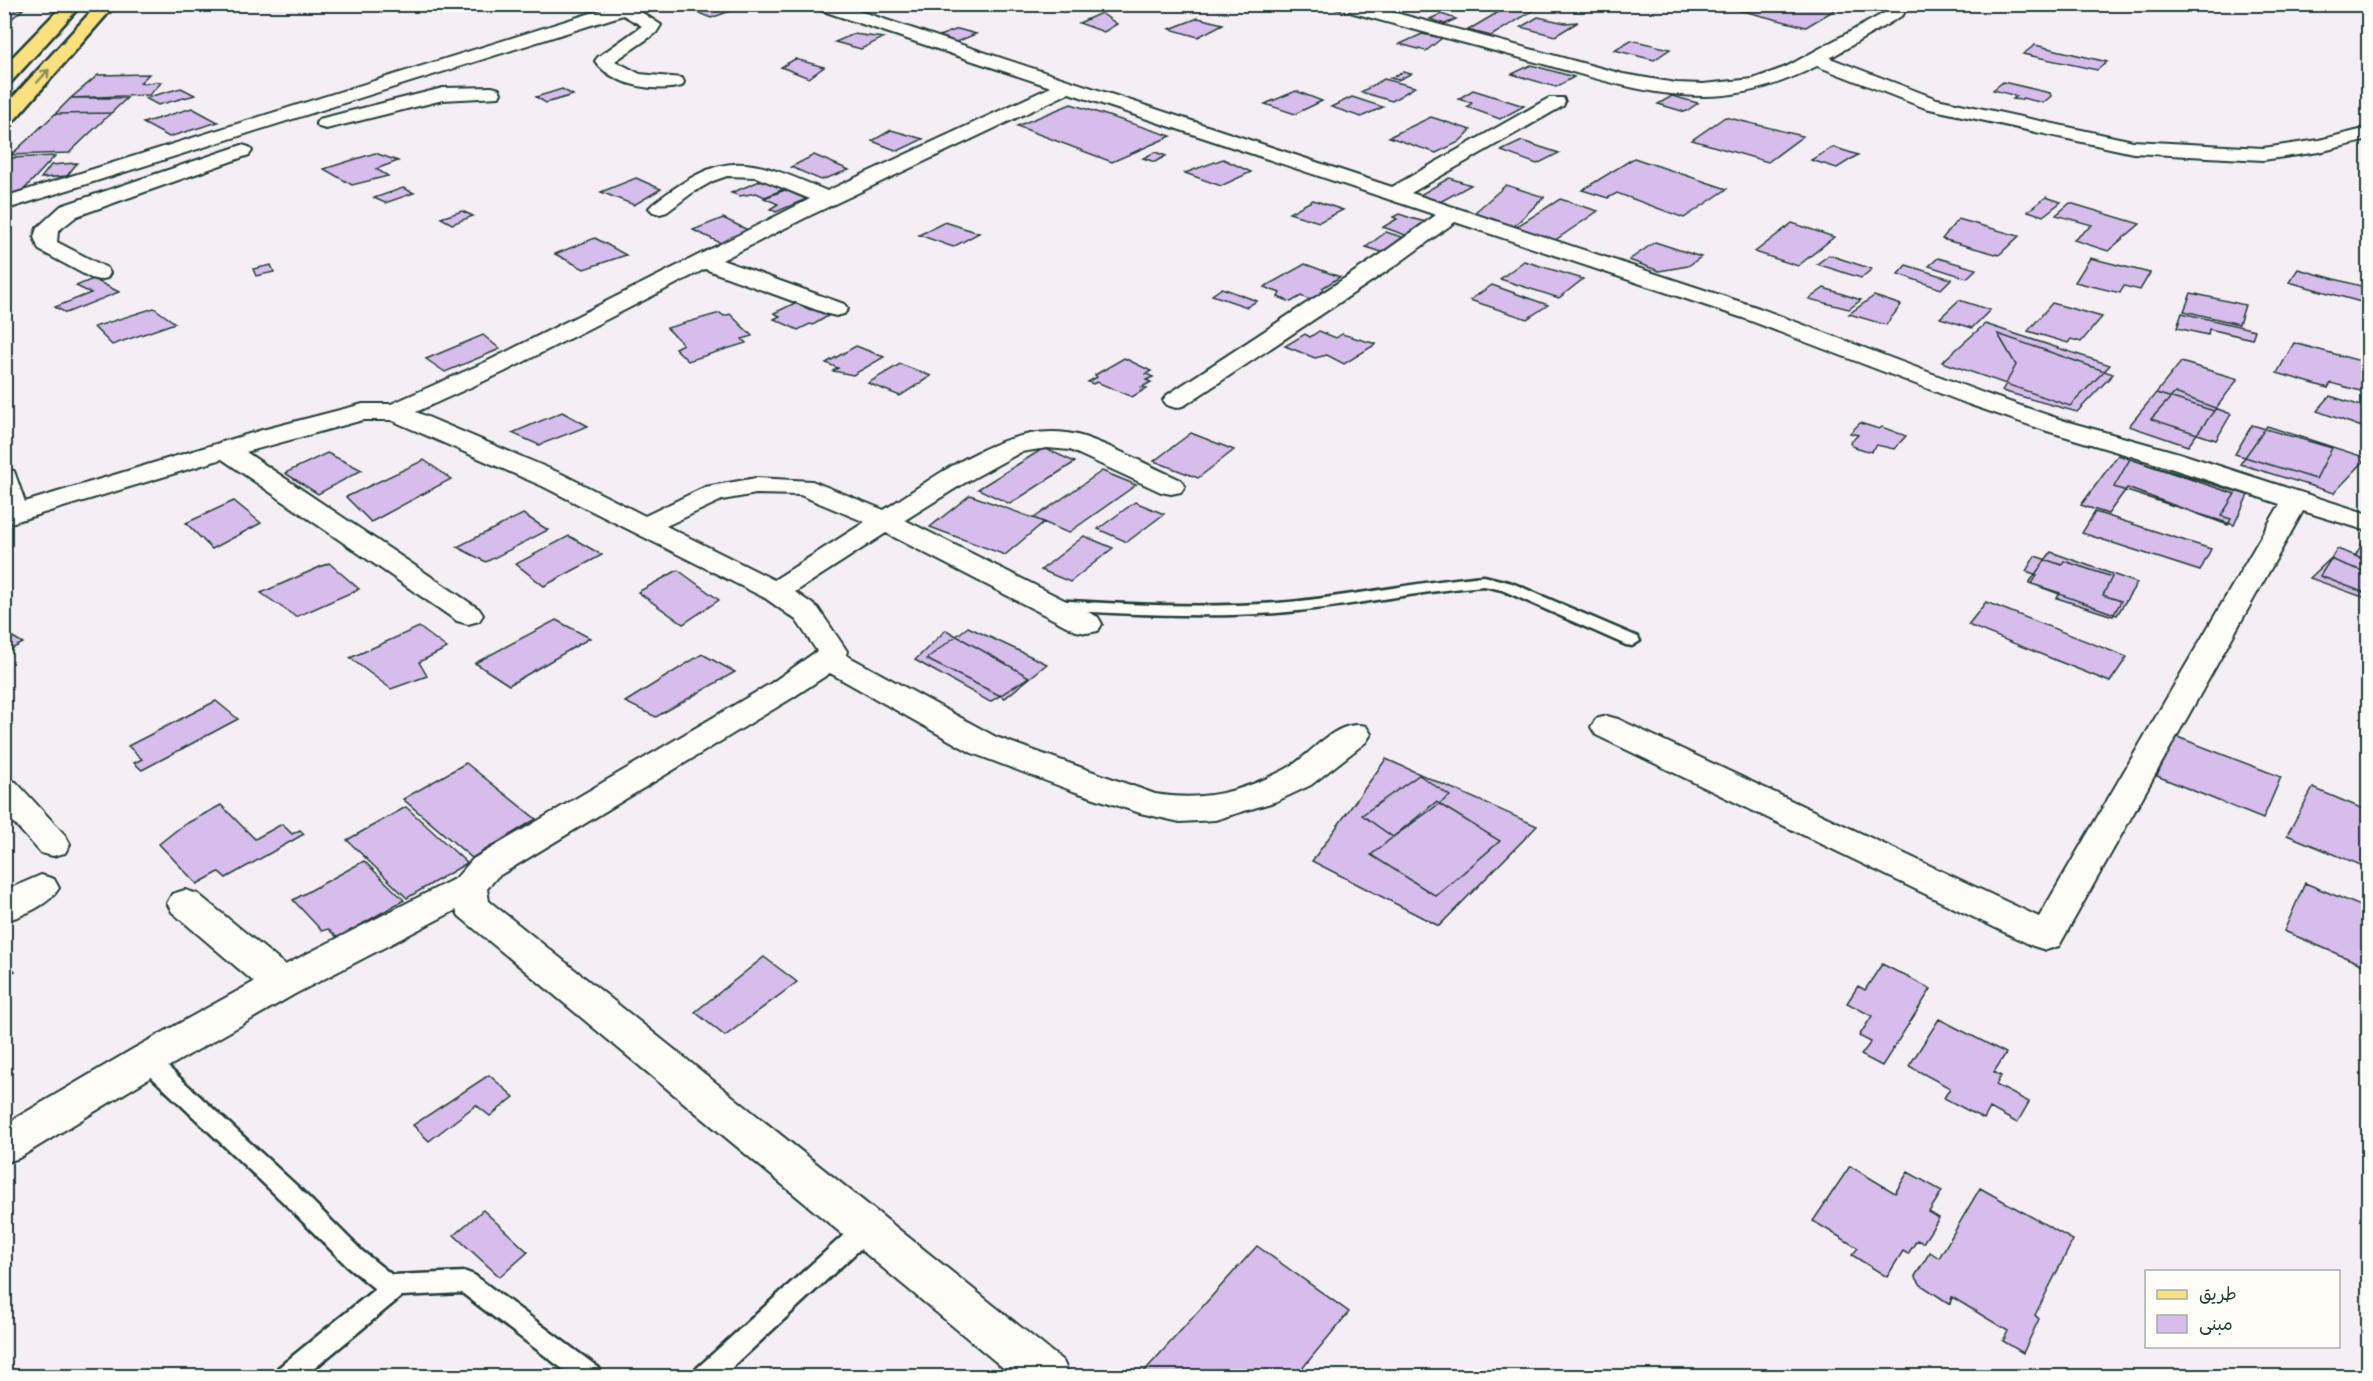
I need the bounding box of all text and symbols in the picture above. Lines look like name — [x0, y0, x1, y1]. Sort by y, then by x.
one-way arrow — [36, 69, 50, 84]
legend — [2145, 1270, 2340, 1348]
text: طريق — [2199, 1283, 2237, 1307]
text: مبنى — [2199, 1313, 2233, 1337]

